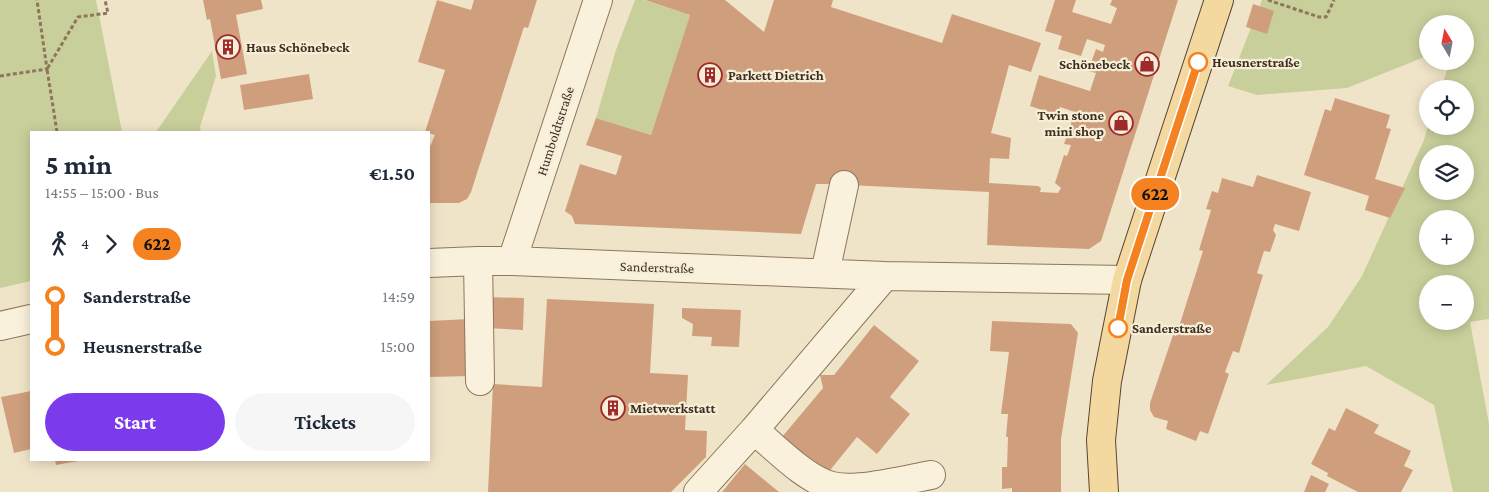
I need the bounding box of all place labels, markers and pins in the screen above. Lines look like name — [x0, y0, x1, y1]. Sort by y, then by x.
building icon: Haus Schönebeck — [215, 34, 241, 60]
place label: Haus Schönebeck — [246, 39, 350, 55]
shop icon: Schönebeck — [1134, 51, 1160, 77]
marker: Heusnerstraße — [1188, 52, 1208, 72]
place label: Heusnerstraße — [1212, 54, 1300, 70]
place label: Schönebeck — [1059, 56, 1130, 72]
building icon: Parkett Dietrich — [697, 62, 723, 88]
place label: Parkett Dietrich — [728, 67, 824, 83]
place label: Twin stone mini shop — [1037, 107, 1104, 139]
shop icon: Twin stone mini shop — [1108, 110, 1134, 136]
marker: Sanderstraße — [1108, 318, 1128, 338]
place label: Sanderstraße — [1132, 320, 1212, 336]
building icon: Mietwerkstatt — [600, 395, 626, 421]
place label: Mietwerkstatt — [630, 400, 717, 416]

